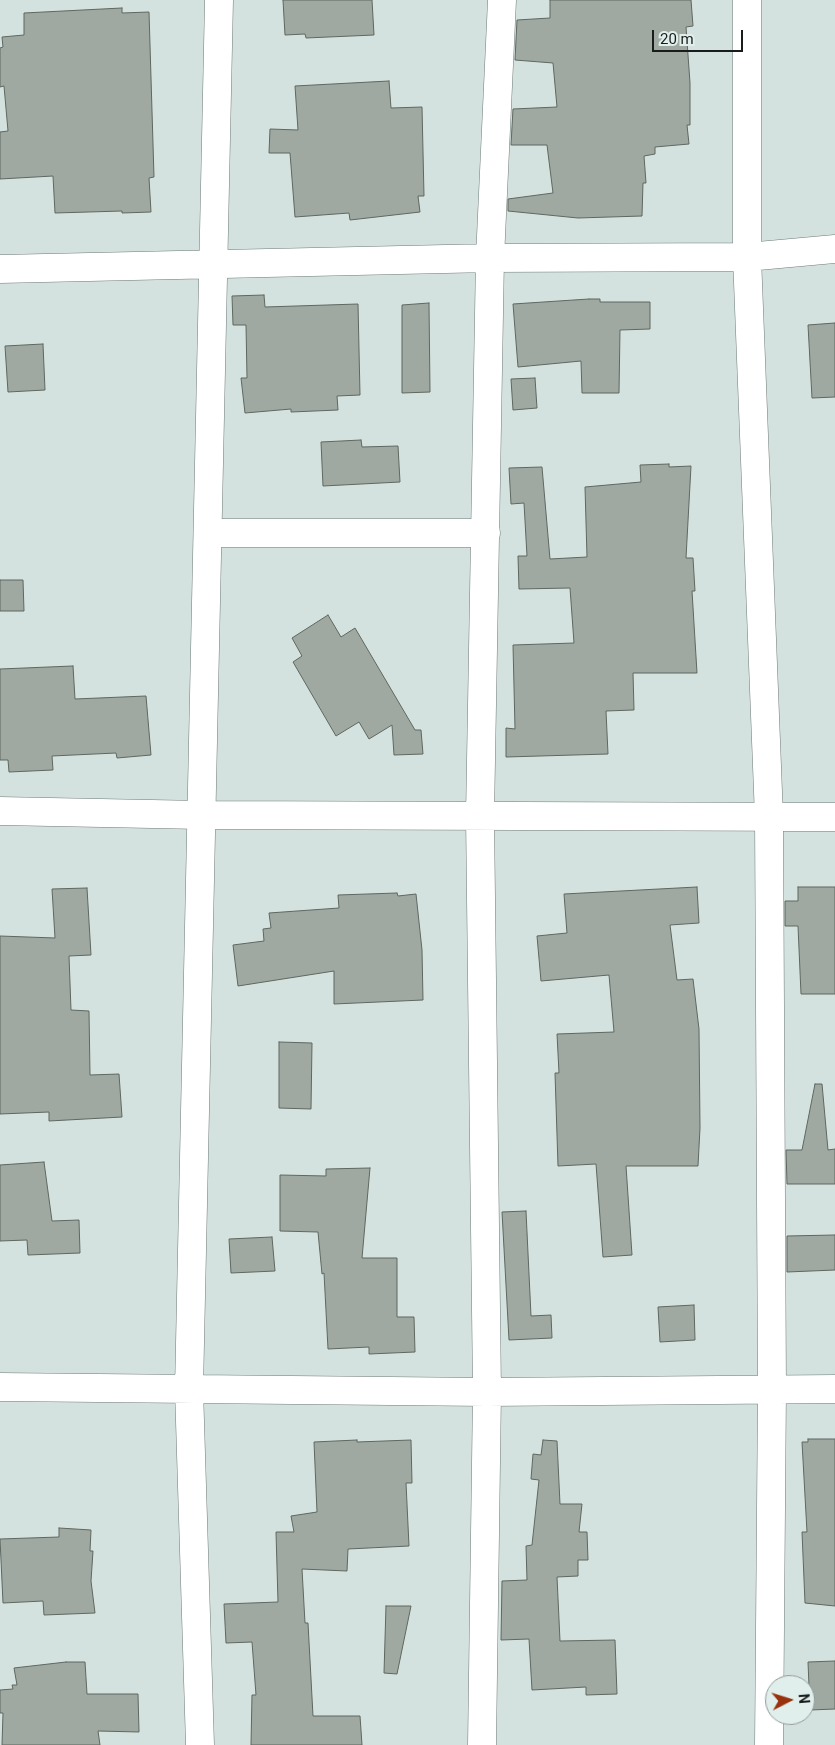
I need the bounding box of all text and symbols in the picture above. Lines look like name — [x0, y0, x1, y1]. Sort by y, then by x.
scale bar — [655, 20, 746, 52]
text: 20 m — [660, 30, 694, 48]
north arrow — [765, 1675, 815, 1725]
text: N — [796, 1693, 812, 1704]

